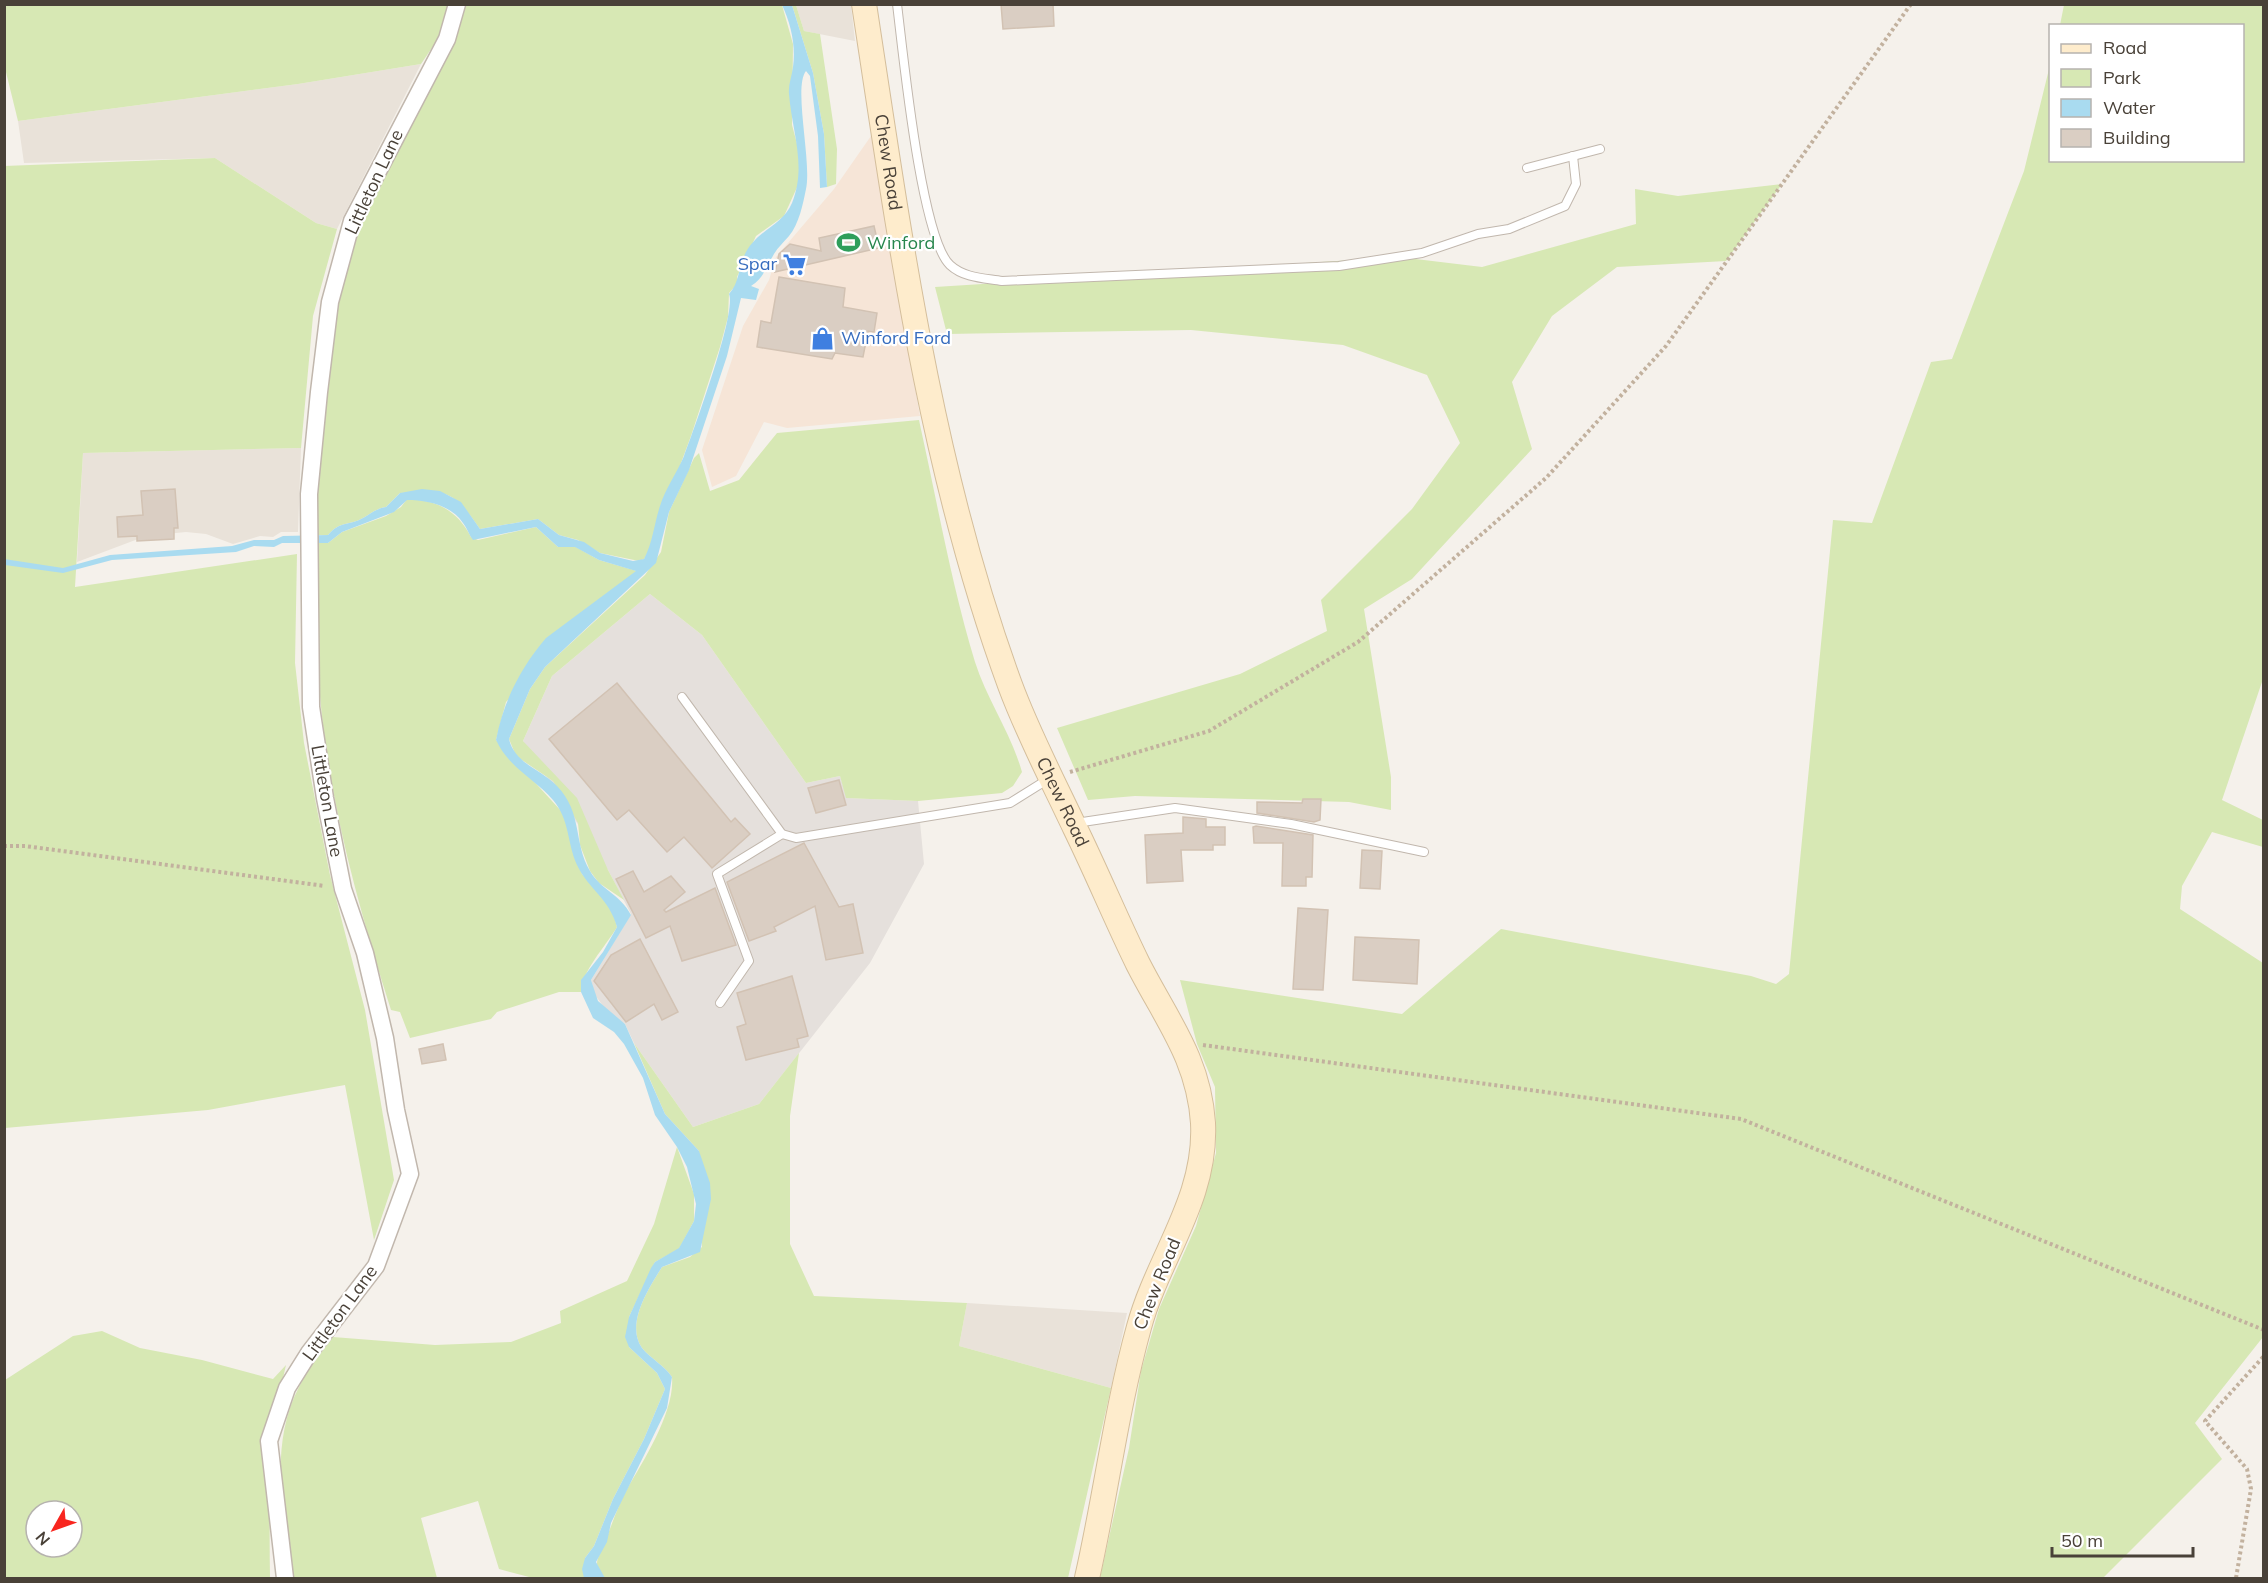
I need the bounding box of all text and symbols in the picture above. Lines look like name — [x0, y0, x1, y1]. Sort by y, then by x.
legend — [2049, 24, 2244, 162]
text: Road — [2103, 36, 2147, 59]
text: Park — [2103, 66, 2142, 89]
text: Water — [2103, 96, 2156, 119]
street label: Chew Road — [870, 112, 908, 212]
street label: Littleton Lane — [339, 126, 408, 238]
text: Building — [2103, 126, 2171, 149]
sports icon: Winford — [836, 230, 862, 256]
place label: Winford — [867, 231, 935, 254]
supermarket icon: Spar — [782, 251, 808, 277]
place label: Spar — [738, 252, 777, 275]
shop icon: Winford Ford — [810, 325, 836, 351]
place label: Winford Ford — [841, 326, 951, 349]
street label: Littleton Lane — [306, 743, 349, 859]
street label: Chew Road — [1032, 753, 1094, 850]
street label: Chew Road — [1128, 1235, 1185, 1333]
street label: Littleton Lane — [297, 1260, 382, 1365]
north arrow — [24, 1499, 84, 1559]
scale bar — [2052, 1520, 2193, 1558]
text: N — [31, 1528, 54, 1550]
text: 50 m — [2061, 1529, 2103, 1552]

